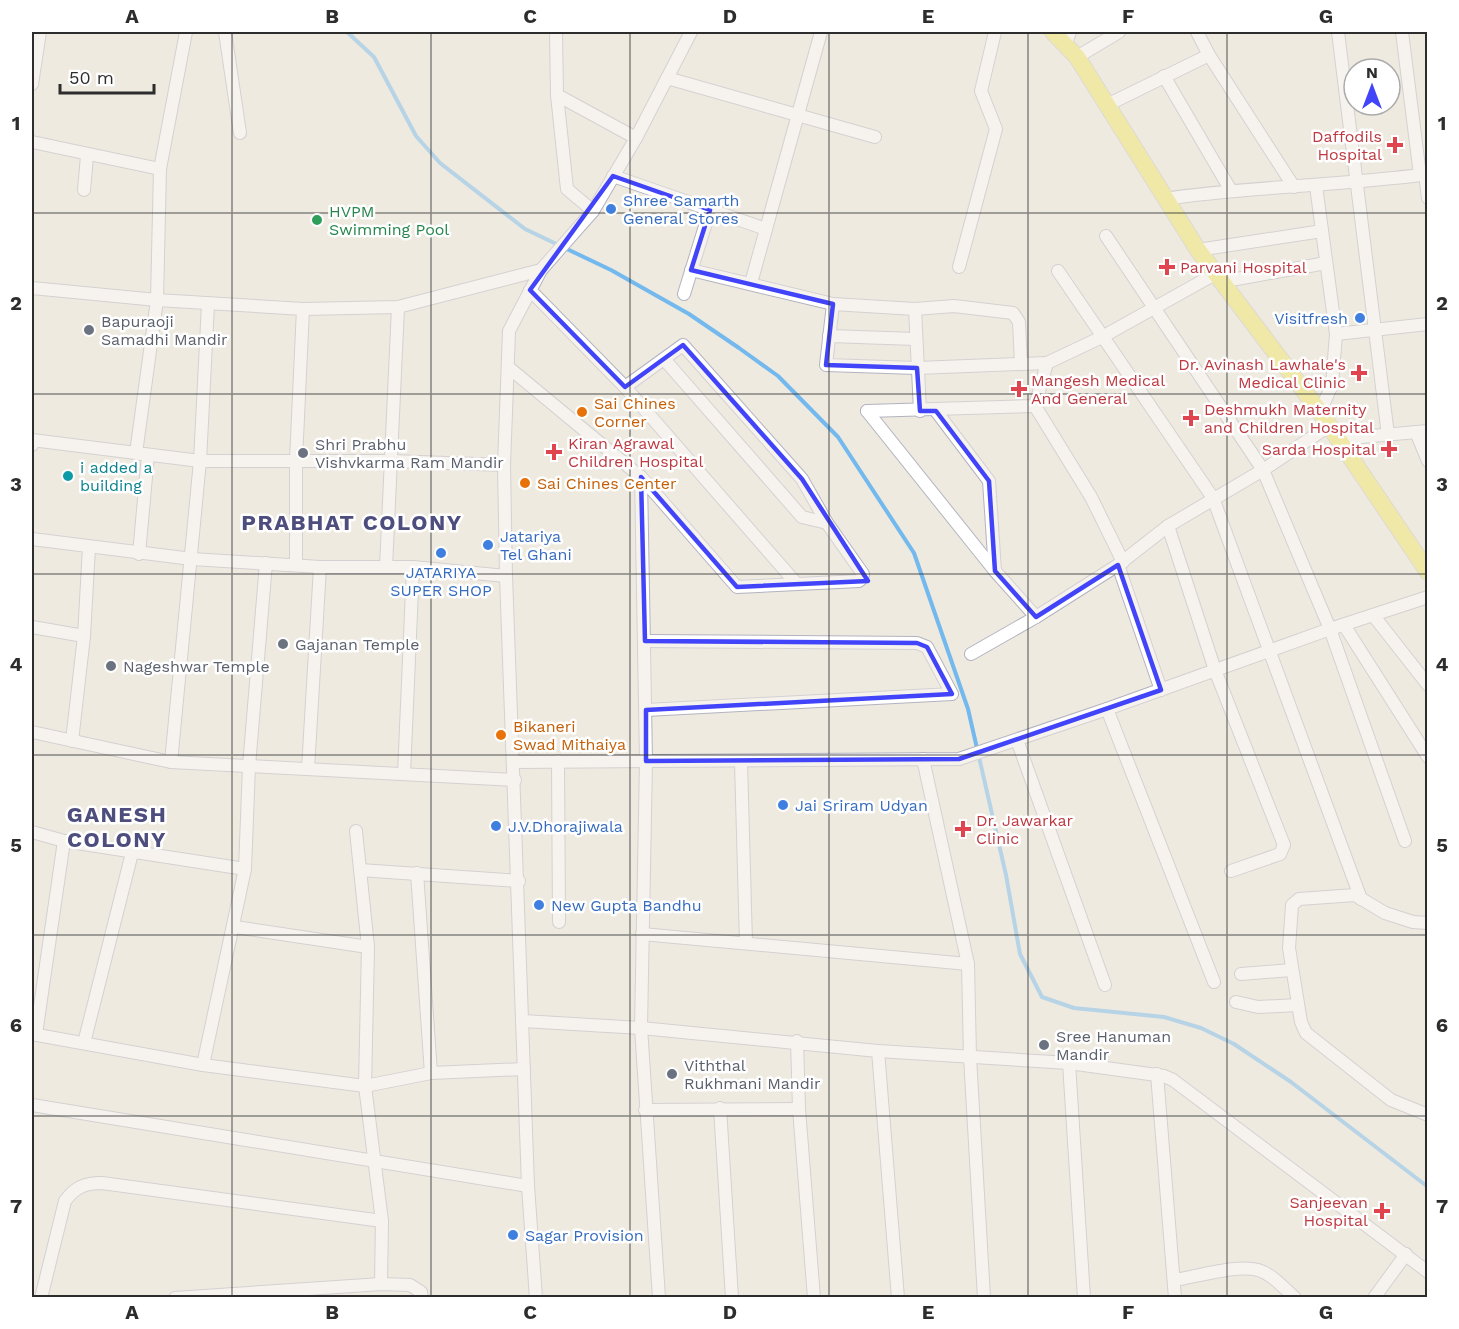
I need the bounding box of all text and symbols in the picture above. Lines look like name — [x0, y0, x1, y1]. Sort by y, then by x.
text: A — [125, 4, 139, 28]
text: B — [325, 4, 339, 28]
text: C — [523, 4, 537, 28]
text: D — [723, 4, 737, 28]
text: E — [922, 4, 934, 28]
text: F — [1122, 4, 1134, 28]
text: G — [1319, 4, 1333, 28]
scale bar — [60, 57, 154, 95]
north arrow — [1342, 57, 1402, 117]
text: N — [1366, 63, 1378, 82]
text: 50 m — [69, 67, 114, 88]
text: 1 — [12, 111, 20, 135]
text: 1 — [1438, 111, 1446, 135]
place label: Daffodils Hospital — [1312, 127, 1382, 164]
marker: Daffodils Hospital — [1386, 136, 1404, 154]
place label: Shree Samarth General Stores — [623, 191, 739, 228]
place label: HVPM Swimming Pool — [329, 202, 449, 239]
marker: Shree Samarth General Stores — [604, 202, 618, 216]
marker: HVPM Swimming Pool — [310, 213, 324, 227]
marker: Parvani Hospital — [1158, 258, 1176, 276]
place label: Parvani Hospital — [1180, 258, 1307, 277]
text: 2 — [10, 291, 22, 315]
text: 2 — [1436, 291, 1448, 315]
place label: Visitfresh — [1274, 309, 1348, 328]
marker: Visitfresh — [1353, 311, 1367, 325]
place label: Bapuraoji Samadhi Mandir — [101, 312, 228, 349]
marker: Bapuraoji Samadhi Mandir — [82, 323, 96, 337]
place label: Dr. Avinash Lawhale's Medical Clinic — [1178, 355, 1346, 392]
marker: Dr. Avinash Lawhale's Medical Clinic — [1350, 364, 1368, 382]
place label: Mangesh Medical And General — [1031, 371, 1165, 408]
marker: Mangesh Medical And General — [1012, 382, 1026, 396]
place label: Sai Chines Corner — [594, 394, 676, 431]
place label: Deshmukh Maternity and Children Hospital — [1204, 400, 1374, 437]
marker: Sai Chines Corner — [575, 405, 589, 419]
marker: Deshmukh Maternity and Children Hospital — [1182, 409, 1200, 427]
place label: Kiran Agrawal Children Hospital — [568, 434, 704, 471]
place label: Shri Prabhu Vishvkarma Ram Mandir — [315, 435, 504, 472]
place label: Sarda Hospital — [1262, 440, 1376, 459]
marker: Sarda Hospital — [1380, 440, 1398, 458]
marker: Kiran Agrawal Children Hospital — [545, 443, 563, 461]
marker: Shri Prabhu Vishvkarma Ram Mandir — [296, 446, 310, 460]
place label: i added a building — [80, 458, 153, 495]
marker: i added a building — [61, 469, 75, 483]
text: 3 — [10, 472, 22, 496]
text: 3 — [1436, 472, 1448, 496]
place label: Sai Chines Center — [537, 474, 677, 493]
marker: Sai Chines Center — [518, 476, 532, 490]
district label: PRABHAT COLONY — [241, 510, 463, 535]
place label: Jatariya Tel Ghani — [500, 527, 572, 564]
marker: Jatariya Tel Ghani — [481, 538, 495, 552]
marker: JATARIYA SUPER SHOP — [434, 546, 448, 560]
place label: JATARIYA SUPER SHOP — [390, 563, 492, 600]
place label: Gajanan Temple — [295, 635, 419, 654]
marker: Gajanan Temple — [276, 637, 290, 651]
text: 4 — [10, 652, 23, 676]
text: 4 — [1436, 652, 1449, 676]
place label: Nageshwar Temple — [123, 657, 270, 676]
marker: Nageshwar Temple — [104, 659, 118, 673]
place label: Bikaneri Swad Mithaiya — [513, 717, 626, 754]
marker: Bikaneri Swad Mithaiya — [494, 728, 508, 742]
place label: Jai Sriram Udyan — [795, 796, 928, 815]
marker: Jai Sriram Udyan — [776, 798, 790, 812]
district label: GANESH COLONY — [67, 802, 167, 852]
place label: Dr. Jawarkar Clinic — [976, 811, 1073, 848]
place label: J.V.Dhorajiwala — [508, 817, 623, 836]
marker: J.V.Dhorajiwala — [489, 819, 503, 833]
marker: Dr. Jawarkar Clinic — [954, 820, 972, 838]
text: 5 — [10, 833, 22, 857]
text: 5 — [1436, 833, 1448, 857]
place label: New Gupta Bandhu — [551, 896, 702, 915]
marker: New Gupta Bandhu — [532, 898, 546, 912]
text: 6 — [10, 1013, 22, 1037]
text: 6 — [1436, 1013, 1448, 1037]
place label: Sree Hanuman Mandir — [1056, 1027, 1171, 1064]
marker: Sree Hanuman Mandir — [1037, 1038, 1051, 1052]
place label: Viththal Rukhmani Mandir — [684, 1056, 821, 1093]
marker: Viththal Rukhmani Mandir — [665, 1067, 679, 1081]
place label: Sanjeevan Hospital — [1289, 1193, 1368, 1230]
text: 7 — [10, 1194, 22, 1218]
text: 7 — [1436, 1194, 1448, 1218]
marker: Sanjeevan Hospital — [1373, 1202, 1391, 1220]
place label: Sagar Provision — [525, 1226, 644, 1245]
marker: Sagar Provision — [506, 1228, 520, 1242]
text: A — [125, 1300, 139, 1324]
text: B — [325, 1300, 339, 1324]
text: C — [523, 1300, 537, 1324]
text: D — [723, 1300, 737, 1324]
text: E — [922, 1300, 934, 1324]
text: F — [1122, 1300, 1134, 1324]
text: G — [1319, 1300, 1333, 1324]

